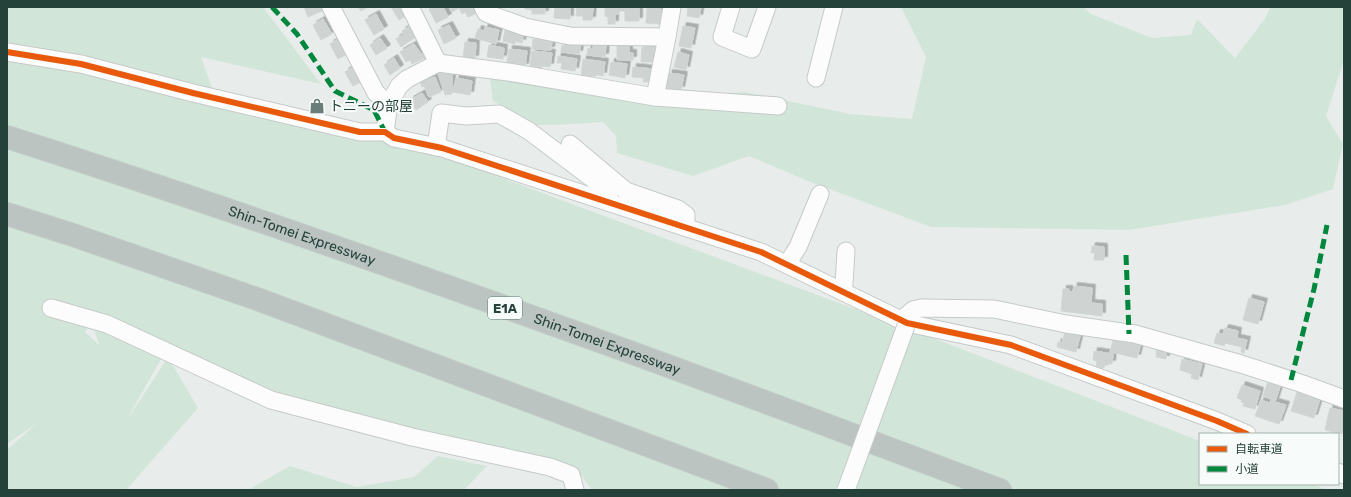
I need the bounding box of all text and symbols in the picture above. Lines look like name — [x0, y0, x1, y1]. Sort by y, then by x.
shop icon: トニーの部屋 — [308, 97, 326, 115]
place label: トニーの部屋 — [329, 98, 413, 115]
street label: Shin-Tomei Expressway — [226, 203, 378, 269]
road number: E1A — [488, 297, 522, 319]
street label: Shin-Tomei Expressway — [531, 310, 683, 379]
legend — [1199, 433, 1339, 485]
text: 自転車道 — [1235, 442, 1283, 456]
text: 小道 — [1235, 462, 1259, 476]

